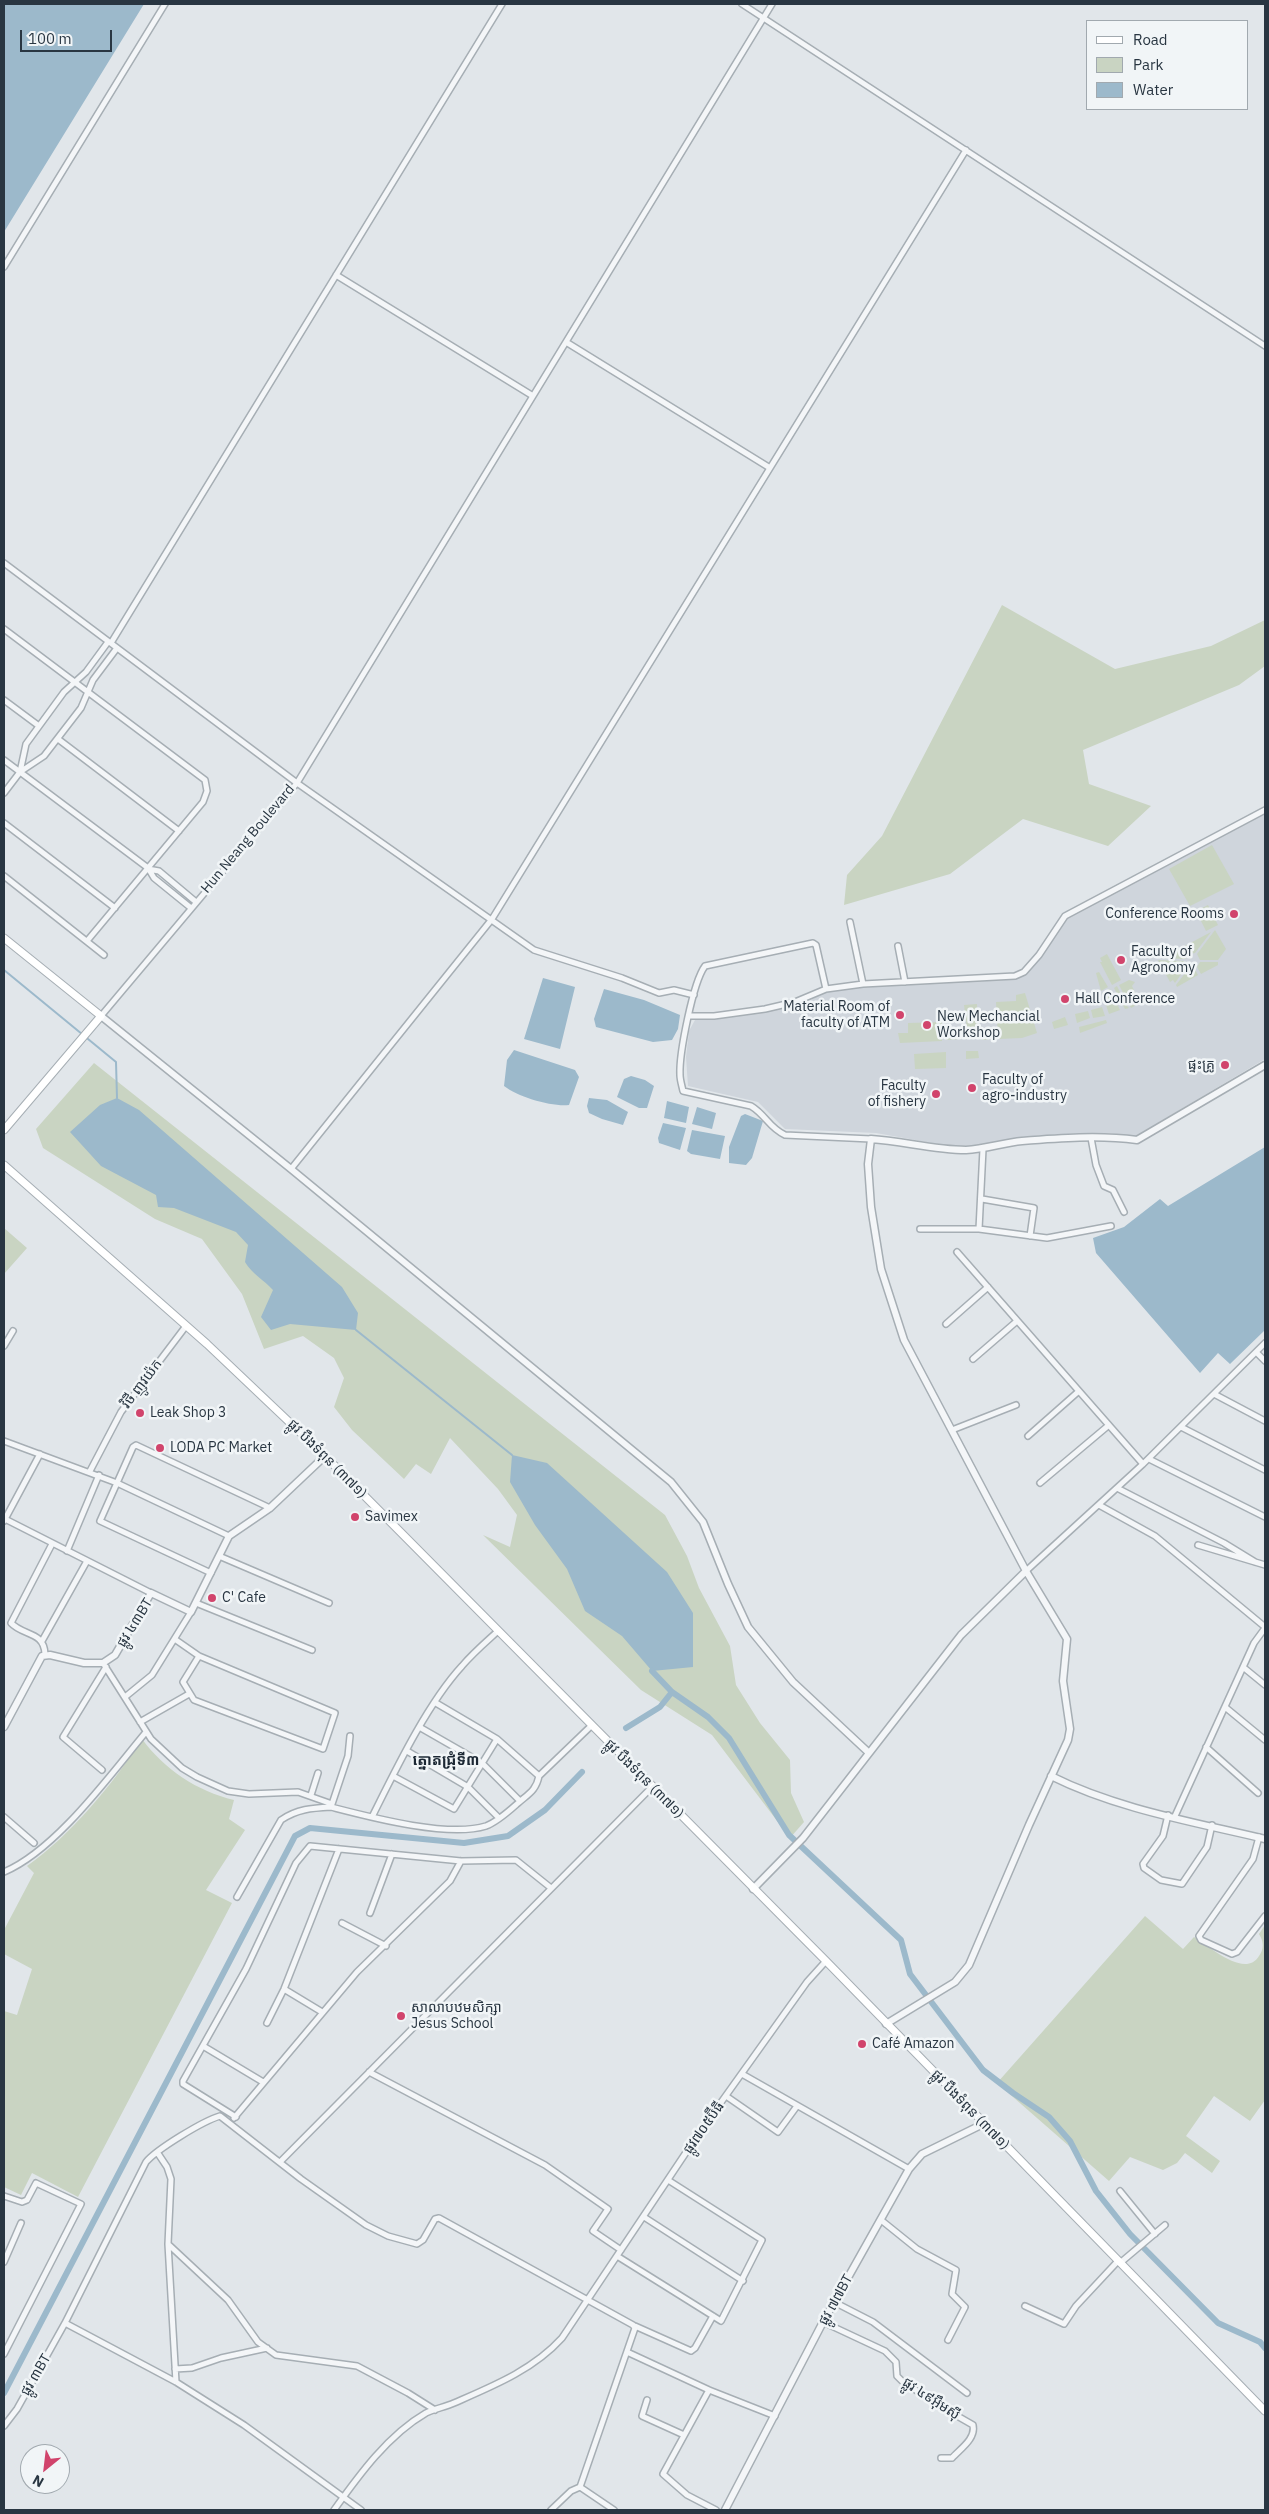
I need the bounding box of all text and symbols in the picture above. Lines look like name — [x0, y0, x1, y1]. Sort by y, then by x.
scale bar — [22, 20, 115, 52]
legend — [1086, 20, 1249, 110]
text: 100 m — [28, 29, 72, 48]
text: Road — [1133, 30, 1168, 49]
text: Park — [1133, 55, 1163, 74]
text: Water — [1133, 80, 1173, 99]
street label: Hun Neang Boulevard — [198, 781, 298, 897]
place label: Conference Rooms — [1105, 906, 1224, 922]
marker: Conference Rooms — [1228, 908, 1240, 920]
place label: Faculty of Agronomy — [1131, 944, 1195, 976]
marker: Faculty of Agronomy — [1115, 954, 1127, 966]
place label: Hall Conference — [1075, 991, 1175, 1007]
marker: Hall Conference — [1059, 993, 1071, 1005]
place label: Material Room of faculty of ATM — [783, 999, 890, 1032]
marker: Material Room of faculty of ATM — [894, 1009, 906, 1021]
place label: New Mechancial Workshop — [937, 1009, 1040, 1042]
marker: New Mechancial Workshop — [921, 1019, 933, 1031]
place label: ផ្ទះគ្រូ — [1188, 1057, 1215, 1073]
marker: ផ្ទះគ្រូ — [1219, 1059, 1231, 1071]
place label: Faculty of agro-industry — [982, 1072, 1067, 1104]
place label: Faculty of fishery — [868, 1078, 926, 1110]
marker: Faculty of agro-industry — [966, 1082, 978, 1094]
marker: Faculty of fishery — [930, 1088, 942, 1100]
street label: វិថី ញូវយ៉ក — [118, 1356, 166, 1412]
place label: Leak Shop 3 — [150, 1405, 226, 1421]
marker: Leak Shop 3 — [134, 1407, 146, 1419]
street label: ផ្លូវ បឹងទំពុន (៣៧១) — [284, 1416, 370, 1502]
place label: LODA PC Market — [170, 1440, 272, 1456]
marker: LODA PC Market — [154, 1442, 166, 1454]
place label: Savimex — [365, 1509, 418, 1525]
marker: Savimex — [349, 1511, 361, 1523]
place label: C' Cafe — [222, 1590, 266, 1606]
marker: C' Cafe — [206, 1592, 218, 1604]
street label: ផ្លូវ ៤៣BT — [113, 1595, 157, 1651]
street label: ផ្លូវ បឹងទំពុន (៣៧១) — [601, 1736, 687, 1822]
district label: ត្នោតជ្រុំទី៣ — [413, 1752, 479, 1770]
place label: សាលាបឋមសិក្សា Jesus School — [411, 2000, 502, 2032]
marker: សាលាបឋមសិក្សា Jesus School — [395, 2010, 407, 2022]
place label: Café Amazon — [872, 2036, 954, 2052]
marker: Café Amazon — [856, 2038, 868, 2050]
street label: ផ្លូវ បឹងទំពុន (៣៧១) — [927, 2066, 1013, 2154]
street label: ផ្លូវ៧០៥ប៊ីធី — [680, 2099, 728, 2157]
street label: ផ្លូវ ៧៧BT — [815, 2272, 857, 2328]
street label: ផ្លូវ ៣BT — [17, 2351, 55, 2399]
street label: ផ្លូវ ៤៩អ៊ឹមស៊ី — [899, 2374, 963, 2424]
north arrow — [20, 2444, 70, 2494]
text: N — [29, 2471, 47, 2492]

